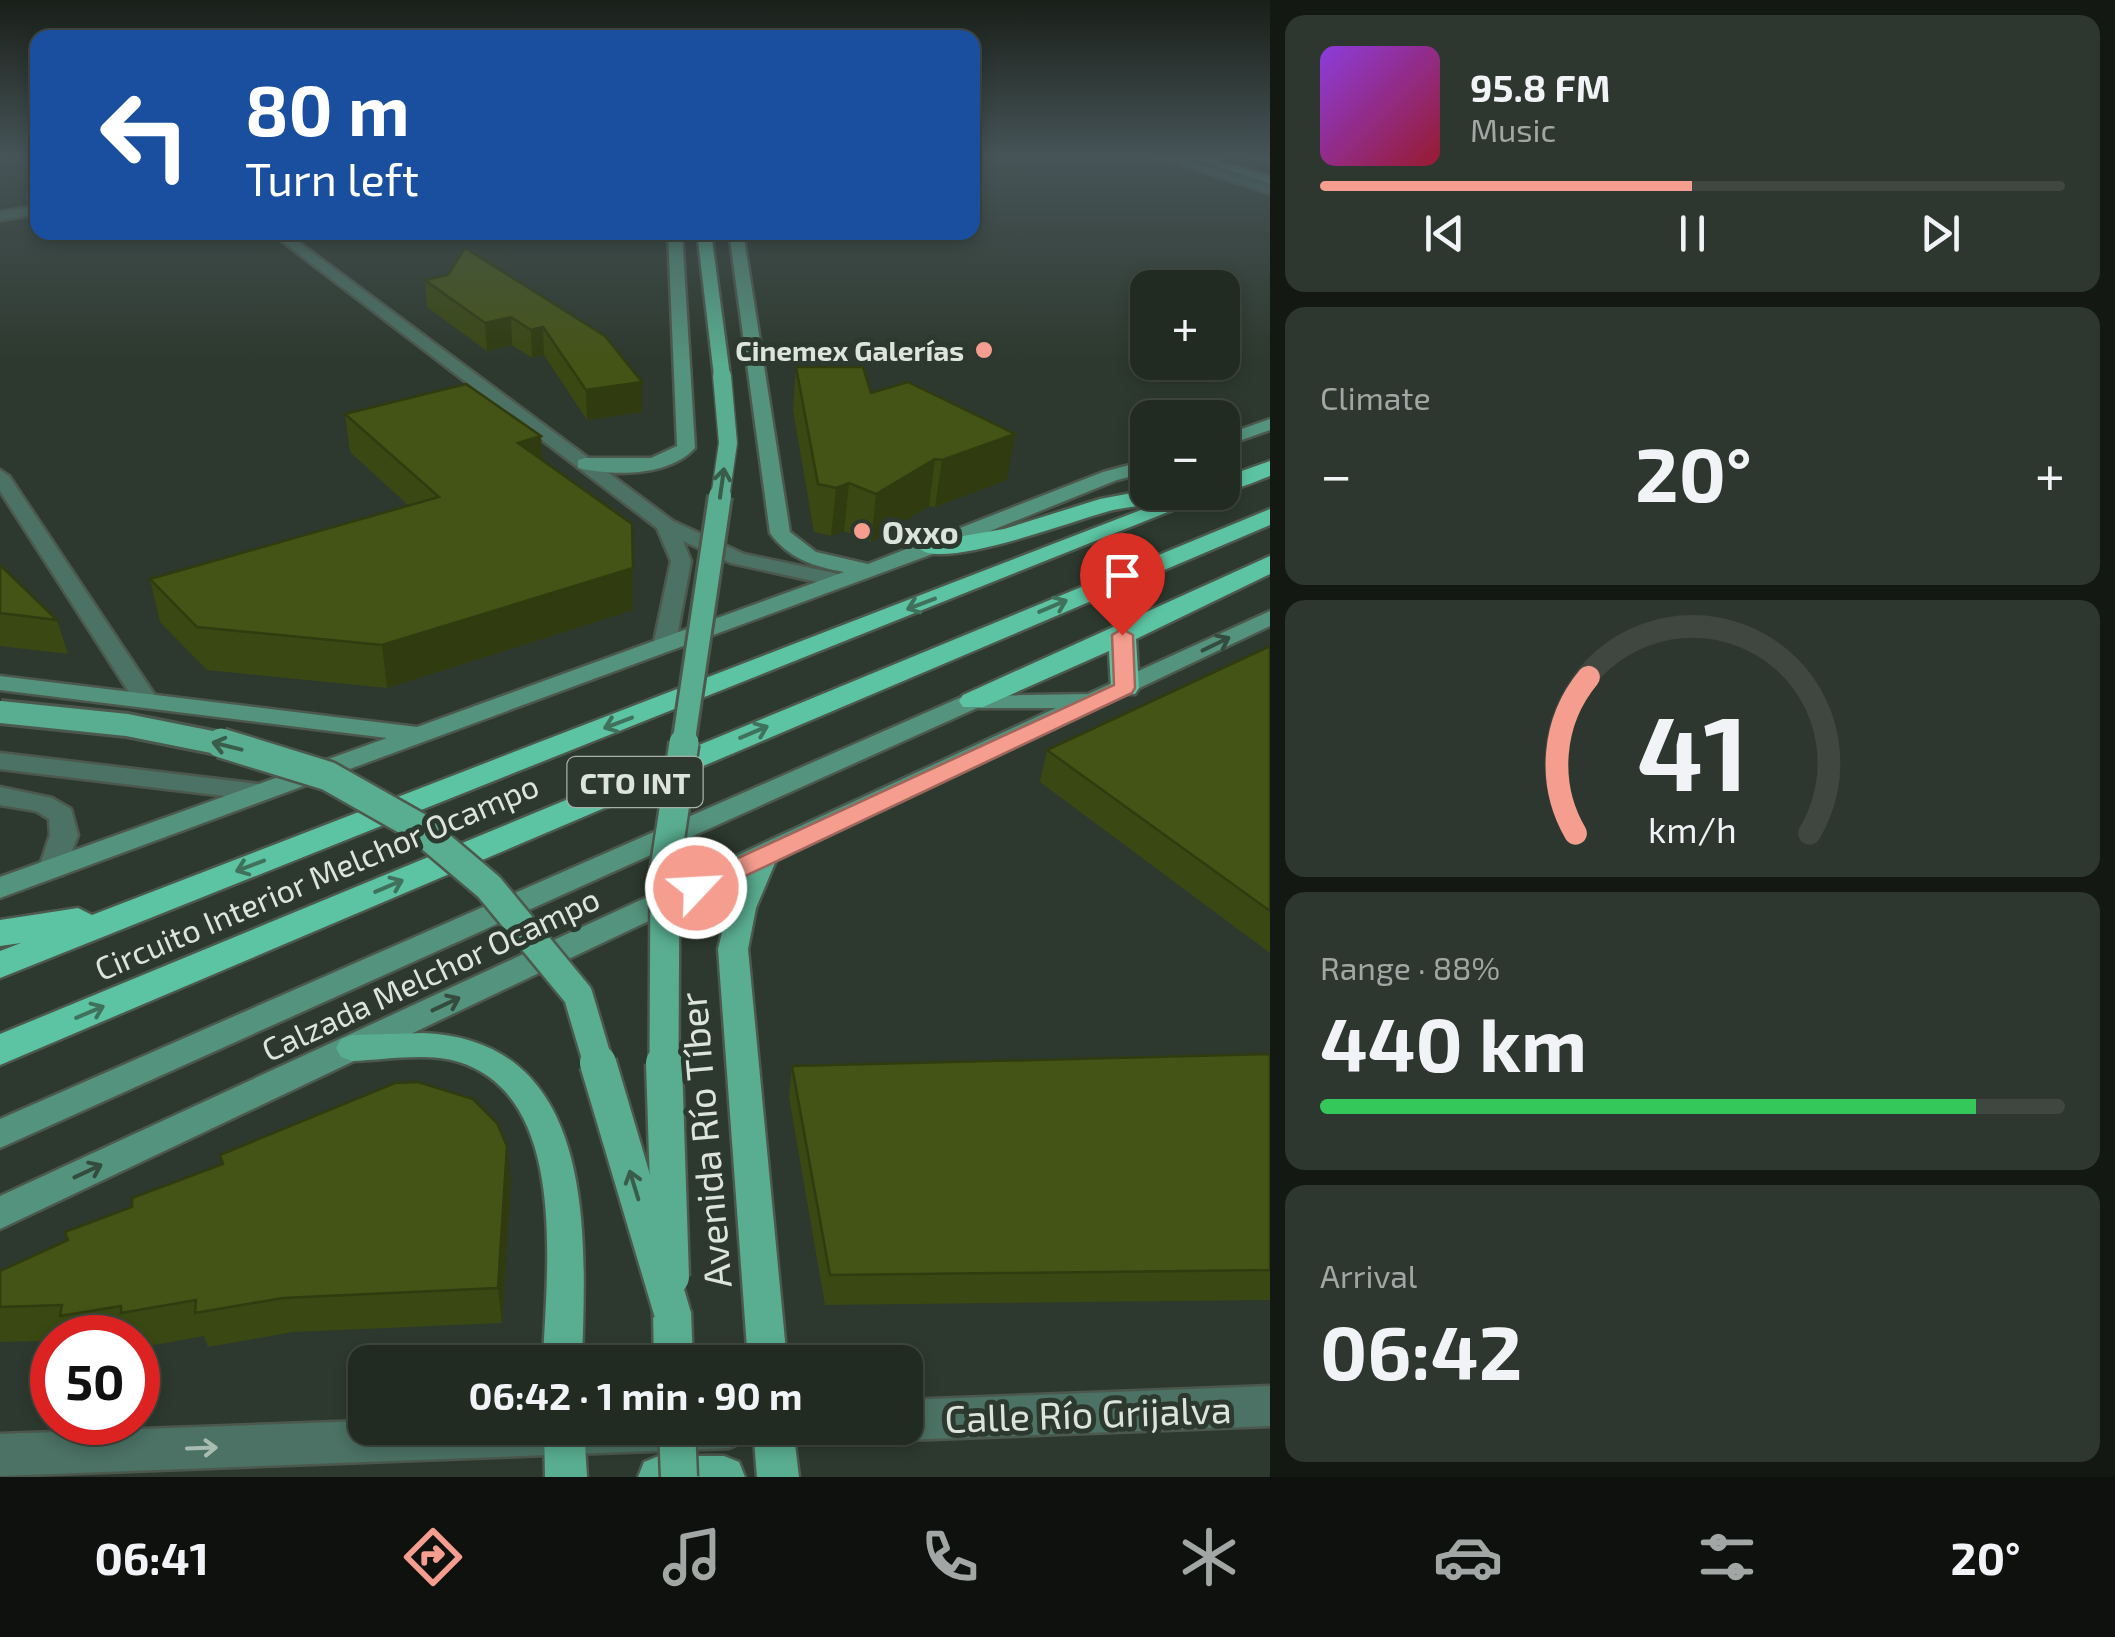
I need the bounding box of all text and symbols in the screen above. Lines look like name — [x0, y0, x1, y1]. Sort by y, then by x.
text: 95.8 FM — [1470, 64, 1611, 110]
text: 80 m — [245, 66, 410, 150]
icon: left — [80, 70, 210, 200]
text: Music — [1470, 110, 1556, 148]
text: Turn left — [245, 151, 419, 205]
icon: previous — [1417, 206, 1472, 261]
icon: pause — [1665, 206, 1720, 261]
icon: next — [1913, 206, 1968, 261]
map controls — [1130, 270, 1240, 510]
button: + — [1130, 270, 1240, 380]
place label: Cinemex Galerías — [735, 333, 964, 367]
marker: Cinemex Galerías — [973, 339, 995, 361]
text: Climate — [1320, 378, 1431, 416]
button: − — [1130, 400, 1240, 510]
text: 20° — [1635, 427, 1752, 517]
text: − — [1320, 440, 1352, 506]
text: + — [2035, 440, 2065, 506]
one-way arrow — [713, 468, 731, 500]
place label: Oxxo — [882, 512, 959, 550]
marker: Oxxo — [851, 520, 873, 542]
pin — [1080, 533, 1165, 636]
icon: arrive — [1095, 548, 1150, 603]
one-way arrow — [1037, 596, 1068, 614]
one-way arrow — [906, 597, 936, 615]
one-way arrow — [1201, 634, 1230, 653]
text: 41 — [1637, 687, 1748, 812]
one-way arrow — [603, 715, 633, 733]
one-way arrow — [738, 722, 768, 740]
one-way arrow — [212, 736, 244, 754]
road number: CTO INT — [568, 757, 702, 807]
street label: Circuito Interior Melchor Ocampo — [88, 765, 544, 987]
text: km/h — [1648, 807, 1737, 850]
position arrow — [644, 836, 748, 940]
one-way arrow — [235, 859, 266, 877]
one-way arrow — [374, 875, 404, 893]
street label: Calzada Melchor Ocampo — [255, 878, 605, 1068]
text: Range · 88% — [1320, 948, 1500, 986]
street label: Avenida Río Tíber — [668, 990, 740, 1290]
one-way arrow — [430, 994, 460, 1013]
text: 440 km — [1320, 997, 1587, 1087]
one-way arrow — [74, 1001, 105, 1019]
one-way arrow — [72, 1161, 102, 1180]
one-way arrow — [624, 1169, 642, 1201]
text: Arrival — [1320, 1256, 1417, 1294]
text: 06:42 — [1320, 1305, 1522, 1395]
speed limit sign: 50 — [30, 1315, 160, 1445]
text: 06:42 · 1 min · 90 m — [469, 1372, 802, 1418]
street label: Calle Río Grijalva — [944, 1385, 1232, 1441]
one-way arrow — [186, 1438, 218, 1457]
icon: directions — [398, 1522, 468, 1592]
icon: music — [657, 1522, 727, 1592]
icon: phone — [915, 1522, 985, 1592]
icon: climate — [1174, 1522, 1244, 1592]
icon: car — [1433, 1522, 1503, 1592]
icon: filters — [1692, 1522, 1762, 1592]
text: 06:41 — [94, 1530, 209, 1584]
text: 20° — [1950, 1530, 2021, 1584]

